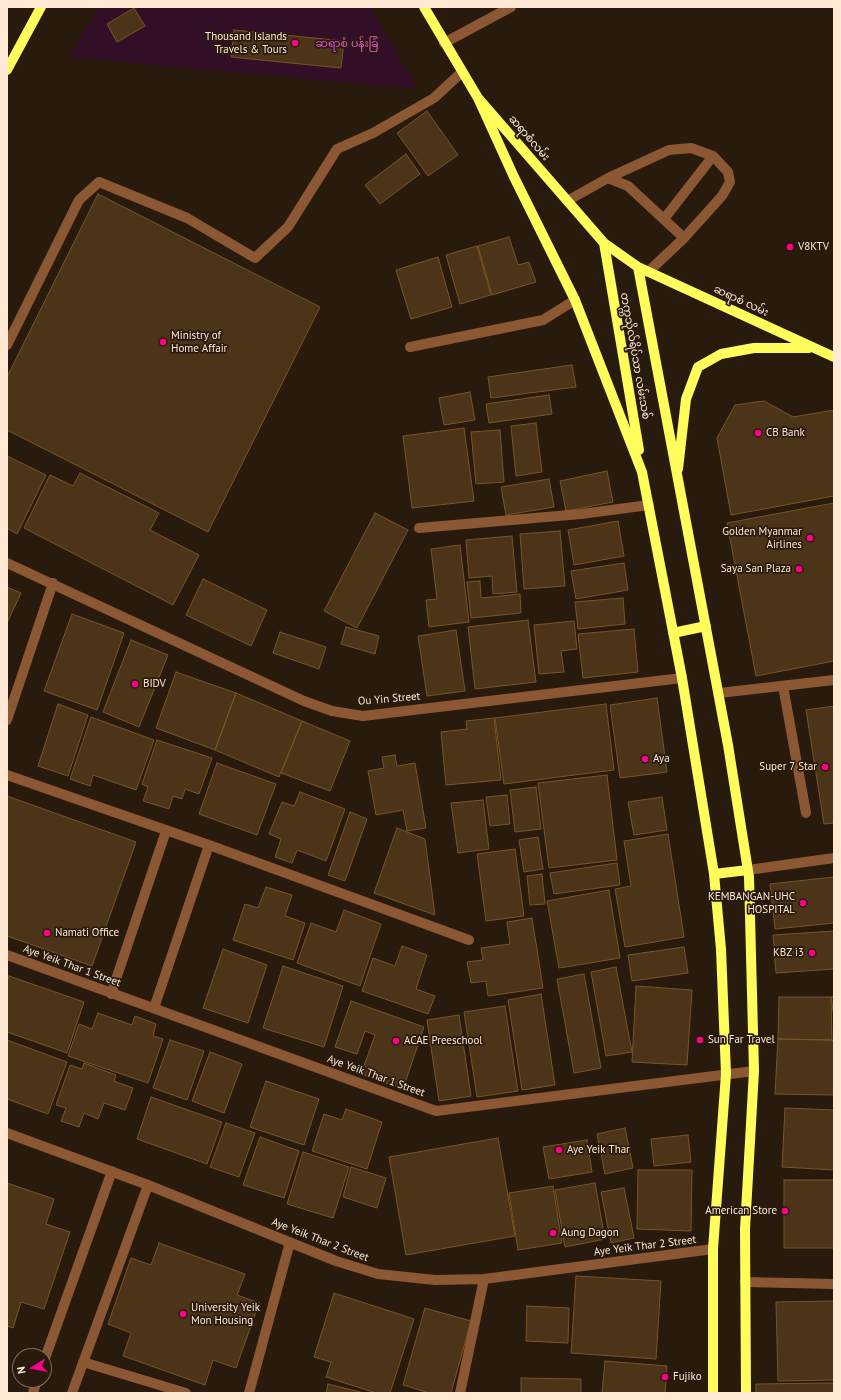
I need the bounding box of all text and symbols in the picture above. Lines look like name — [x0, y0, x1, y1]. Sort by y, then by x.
place label: Thousand Islands Travels & Tours — [205, 30, 287, 56]
park label: ဆရာစံ ပန်းခြံ — [316, 37, 378, 51]
marker: Thousand Islands Travels & Tours — [290, 38, 300, 48]
street label: ဆရာစံလမ်း — [506, 113, 552, 163]
place label: V8KTV — [798, 240, 829, 254]
marker: V8KTV — [785, 242, 795, 252]
street label: ဆရာစံ လမ်း — [711, 283, 771, 319]
street label: တက္ကသိုလ်ရိပ်သာ လမ်းသစ် — [617, 292, 653, 420]
place label: Ministry of Home Affair — [171, 329, 227, 355]
marker: Ministry of Home Affair — [158, 337, 168, 347]
place label: CB Bank — [766, 426, 805, 440]
marker: CB Bank — [753, 428, 763, 438]
place label: Golden Myanmar Airlines — [722, 525, 802, 551]
marker: Golden Myanmar Airlines — [805, 533, 815, 543]
place label: Saya San Plaza — [721, 562, 791, 576]
marker: Saya San Plaza — [794, 564, 804, 574]
place label: BIDV — [143, 677, 166, 691]
marker: BIDV — [130, 679, 140, 689]
street label: Ou Yin Street — [357, 690, 421, 708]
place label: Aya — [653, 752, 670, 766]
marker: Aya — [640, 754, 650, 764]
place label: Super 7 Star — [759, 760, 817, 774]
marker: Super 7 Star — [820, 762, 830, 772]
place label: KEMBANGAN-UHC HOSPITAL — [708, 890, 795, 916]
marker: KEMBANGAN-UHC HOSPITAL — [798, 898, 808, 908]
place label: Namati Office — [55, 926, 119, 940]
marker: Namati Office — [42, 928, 52, 938]
street label: Aye Yeik Thar 1 Street — [21, 942, 123, 990]
place label: KBZ i3 — [773, 946, 804, 960]
marker: KBZ i3 — [807, 948, 817, 958]
place label: Sun Far Travel — [708, 1033, 775, 1047]
place label: ACAE Preeschool — [404, 1034, 483, 1048]
marker: Sun Far Travel — [695, 1035, 705, 1045]
marker: ACAE Preeschool — [391, 1036, 401, 1046]
street label: Aye Yeik Thar 1 Street — [325, 1052, 427, 1100]
place label: Aye Yeik Thar — [567, 1143, 630, 1157]
marker: Aye Yeik Thar — [554, 1145, 564, 1155]
place label: American Store — [705, 1204, 777, 1218]
marker: American Store — [780, 1206, 790, 1216]
street label: Aye Yeik Thar 2 Street — [270, 1215, 370, 1265]
place label: Aung Dagon — [561, 1226, 619, 1240]
marker: Aung Dagon — [548, 1228, 558, 1238]
street label: Aye Yeik Thar 2 Street — [593, 1233, 697, 1259]
place label: University Yeik Mon Housing — [191, 1301, 260, 1327]
marker: University Yeik Mon Housing — [178, 1309, 188, 1319]
north arrow — [12, 1348, 52, 1388]
text: N — [14, 1365, 29, 1375]
place label: Fujiko — [673, 1370, 702, 1384]
marker: Fujiko — [660, 1372, 670, 1382]

